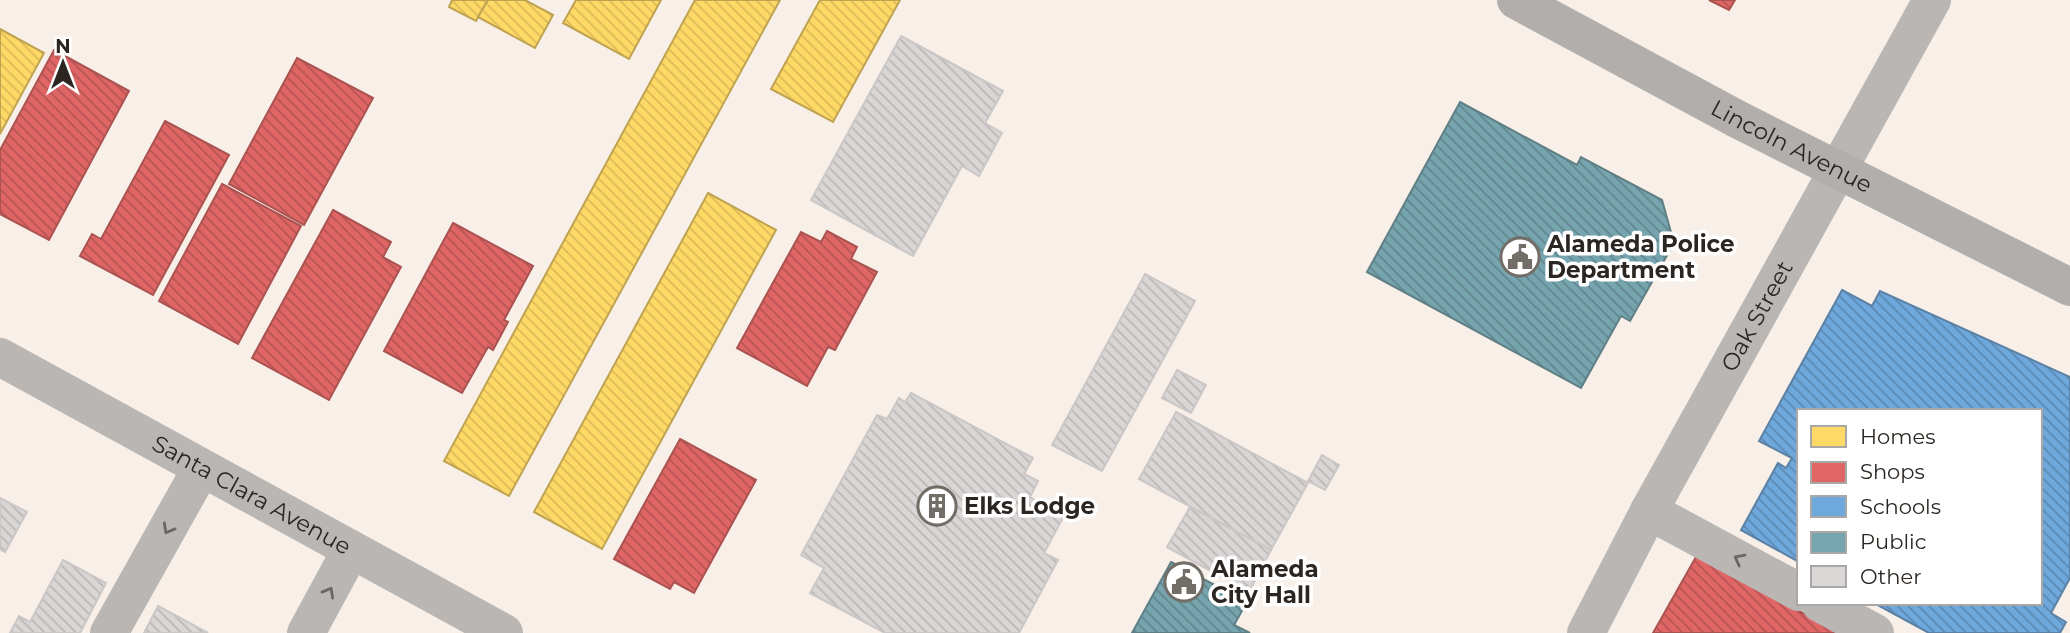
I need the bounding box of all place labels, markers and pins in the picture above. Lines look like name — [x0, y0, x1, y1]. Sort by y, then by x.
place label: Alameda Police Department — [1546, 230, 1735, 284]
public building icon: Alameda Police Department — [1499, 236, 1541, 278]
building icon: Elks Lodge — [916, 485, 958, 527]
place label: Elks Lodge — [964, 492, 1095, 520]
place label: Alameda City Hall — [1210, 555, 1319, 609]
public building icon: Alameda City Hall — [1163, 561, 1205, 603]

